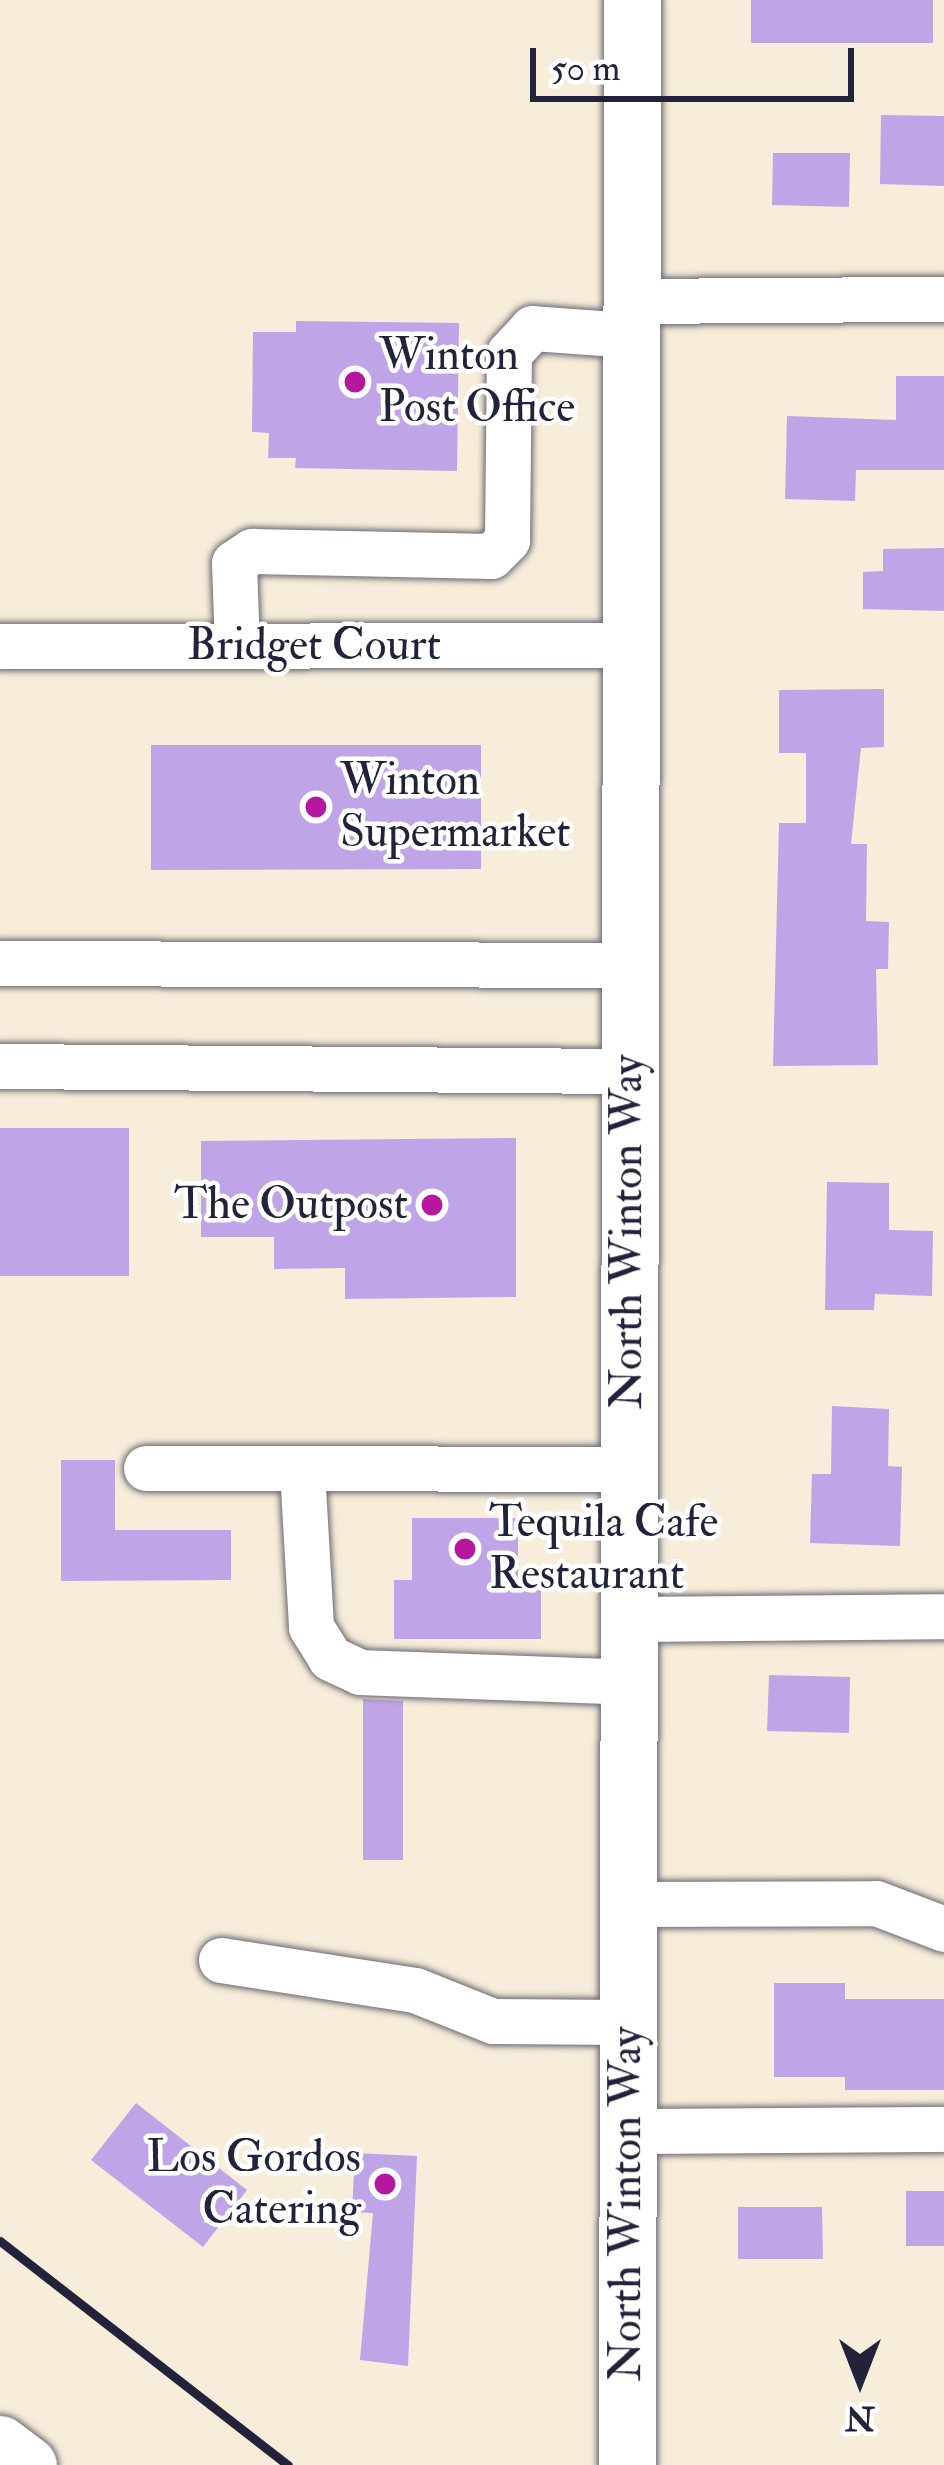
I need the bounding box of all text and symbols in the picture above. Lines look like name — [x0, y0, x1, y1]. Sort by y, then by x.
scale bar — [536, 24, 860, 98]
text: 50 m — [551, 46, 620, 91]
place label: Winton Post Office — [379, 329, 575, 435]
marker: Winton Post Office — [342, 369, 368, 395]
street label: Bridget Court — [187, 619, 441, 673]
place label: Winton Supermarket — [340, 754, 571, 860]
marker: Winton Supermarket — [303, 794, 329, 820]
street label: North Winton Way — [601, 1055, 655, 1409]
place label: The Outpost — [174, 1178, 408, 1232]
marker: The Outpost — [419, 1192, 445, 1218]
place label: Tequila Cafe Restaurant — [489, 1496, 718, 1602]
marker: Tequila Cafe Restaurant — [452, 1536, 478, 1562]
street label: North Winton Way — [600, 2027, 654, 2381]
place label: Los Gordos Catering — [146, 2131, 361, 2237]
marker: Los Gordos Catering — [372, 2171, 398, 2197]
north arrow — [800, 2321, 920, 2441]
text: N — [845, 2397, 875, 2438]

